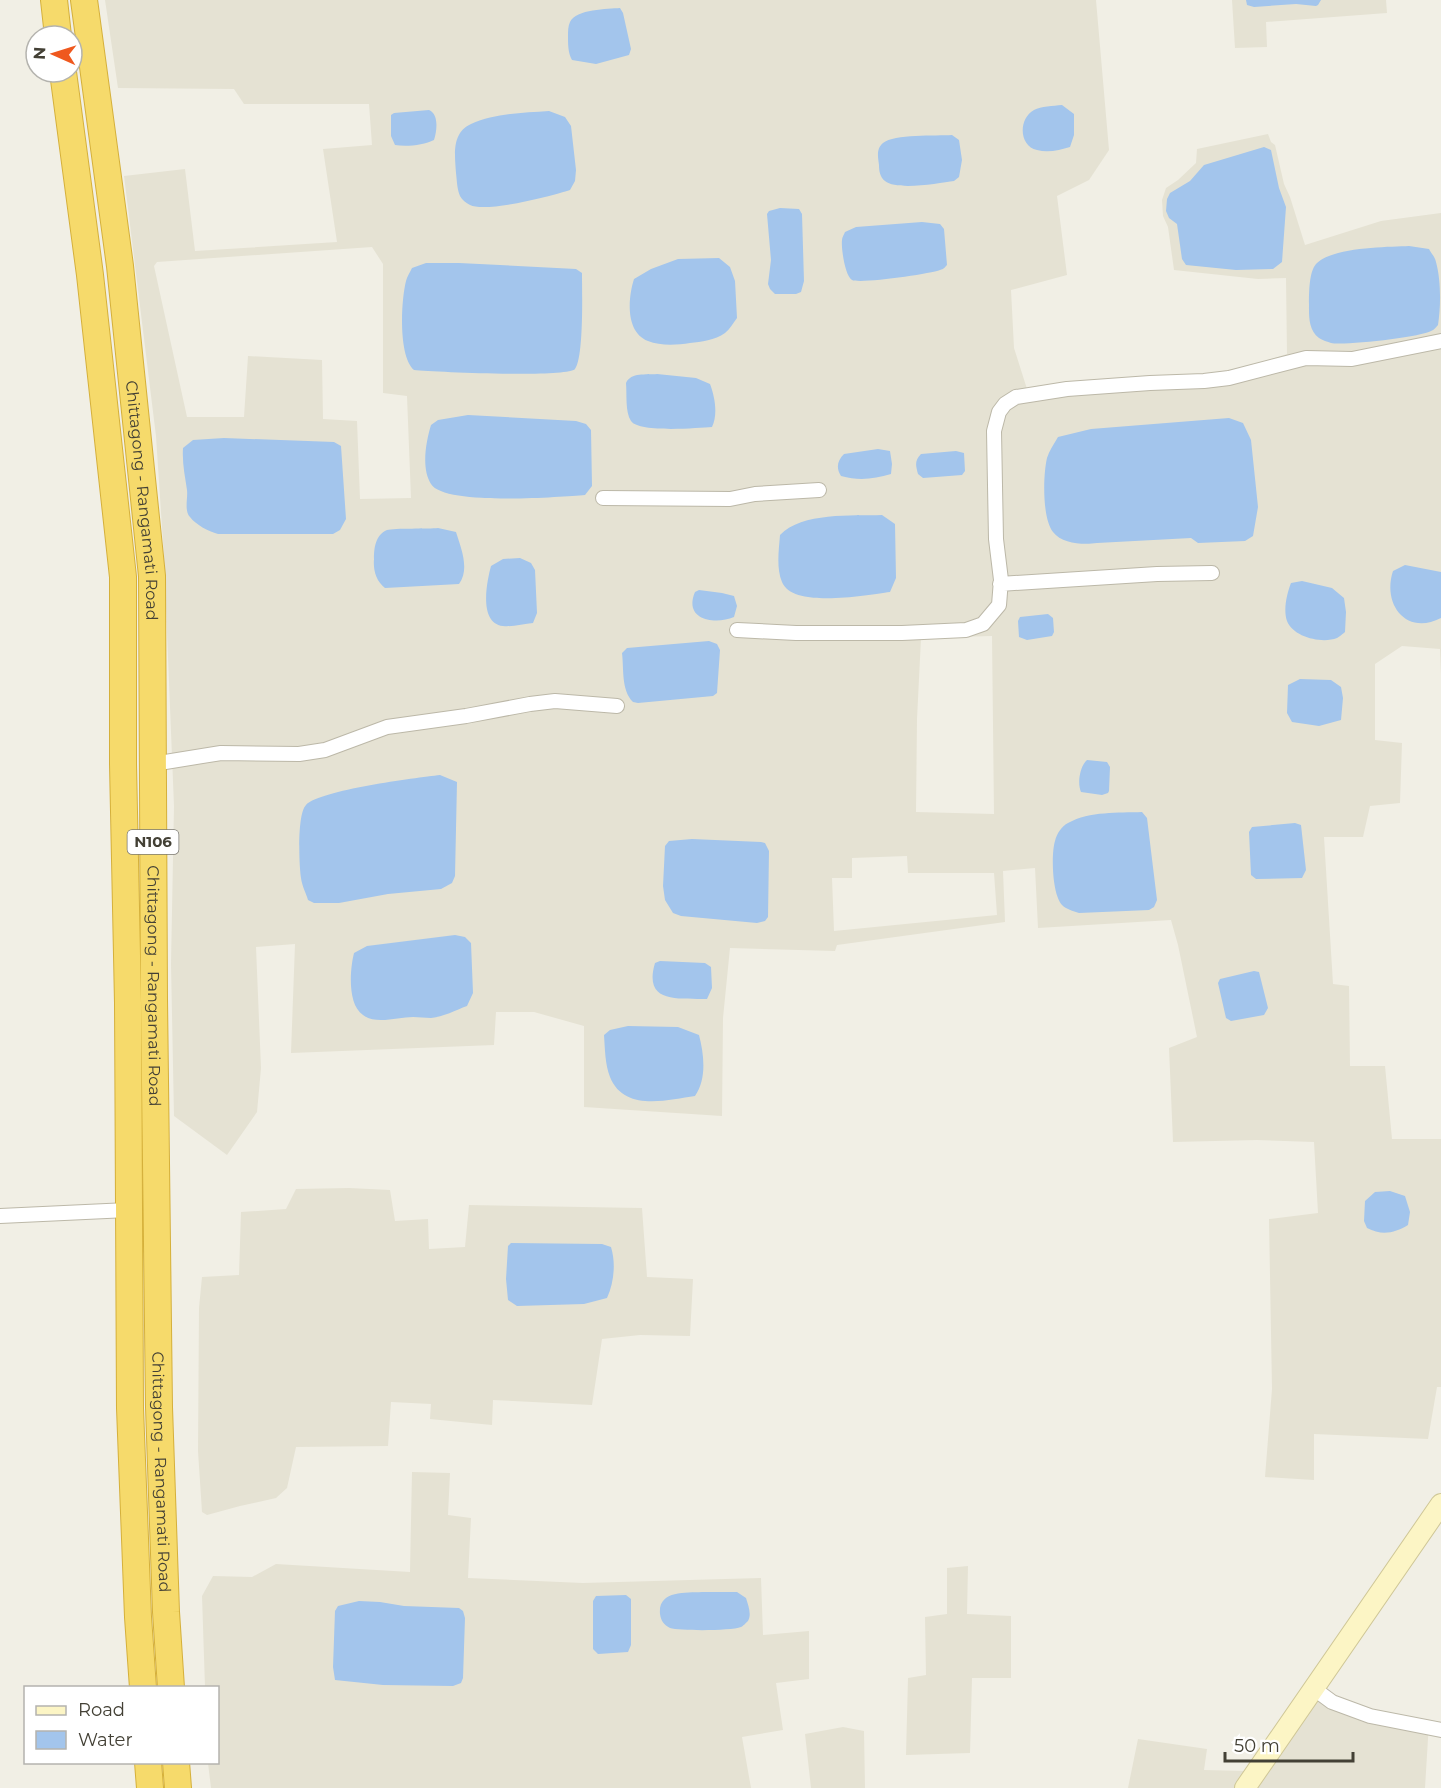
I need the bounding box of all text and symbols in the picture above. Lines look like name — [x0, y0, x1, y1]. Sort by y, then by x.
north arrow — [24, 24, 84, 84]
text: N — [30, 46, 49, 60]
street label: Chittagong - Rangamati Road — [122, 379, 161, 621]
road number: N106 — [128, 830, 178, 854]
street label: Chittagong - Rangamati Road — [143, 865, 164, 1107]
street label: Chittagong - Rangamati Road — [148, 1351, 174, 1593]
legend — [24, 1686, 219, 1764]
text: Road — [78, 1699, 125, 1721]
scale bar — [1225, 1725, 1352, 1763]
text: Water — [78, 1729, 133, 1751]
text: 50 m — [1234, 1735, 1280, 1757]

